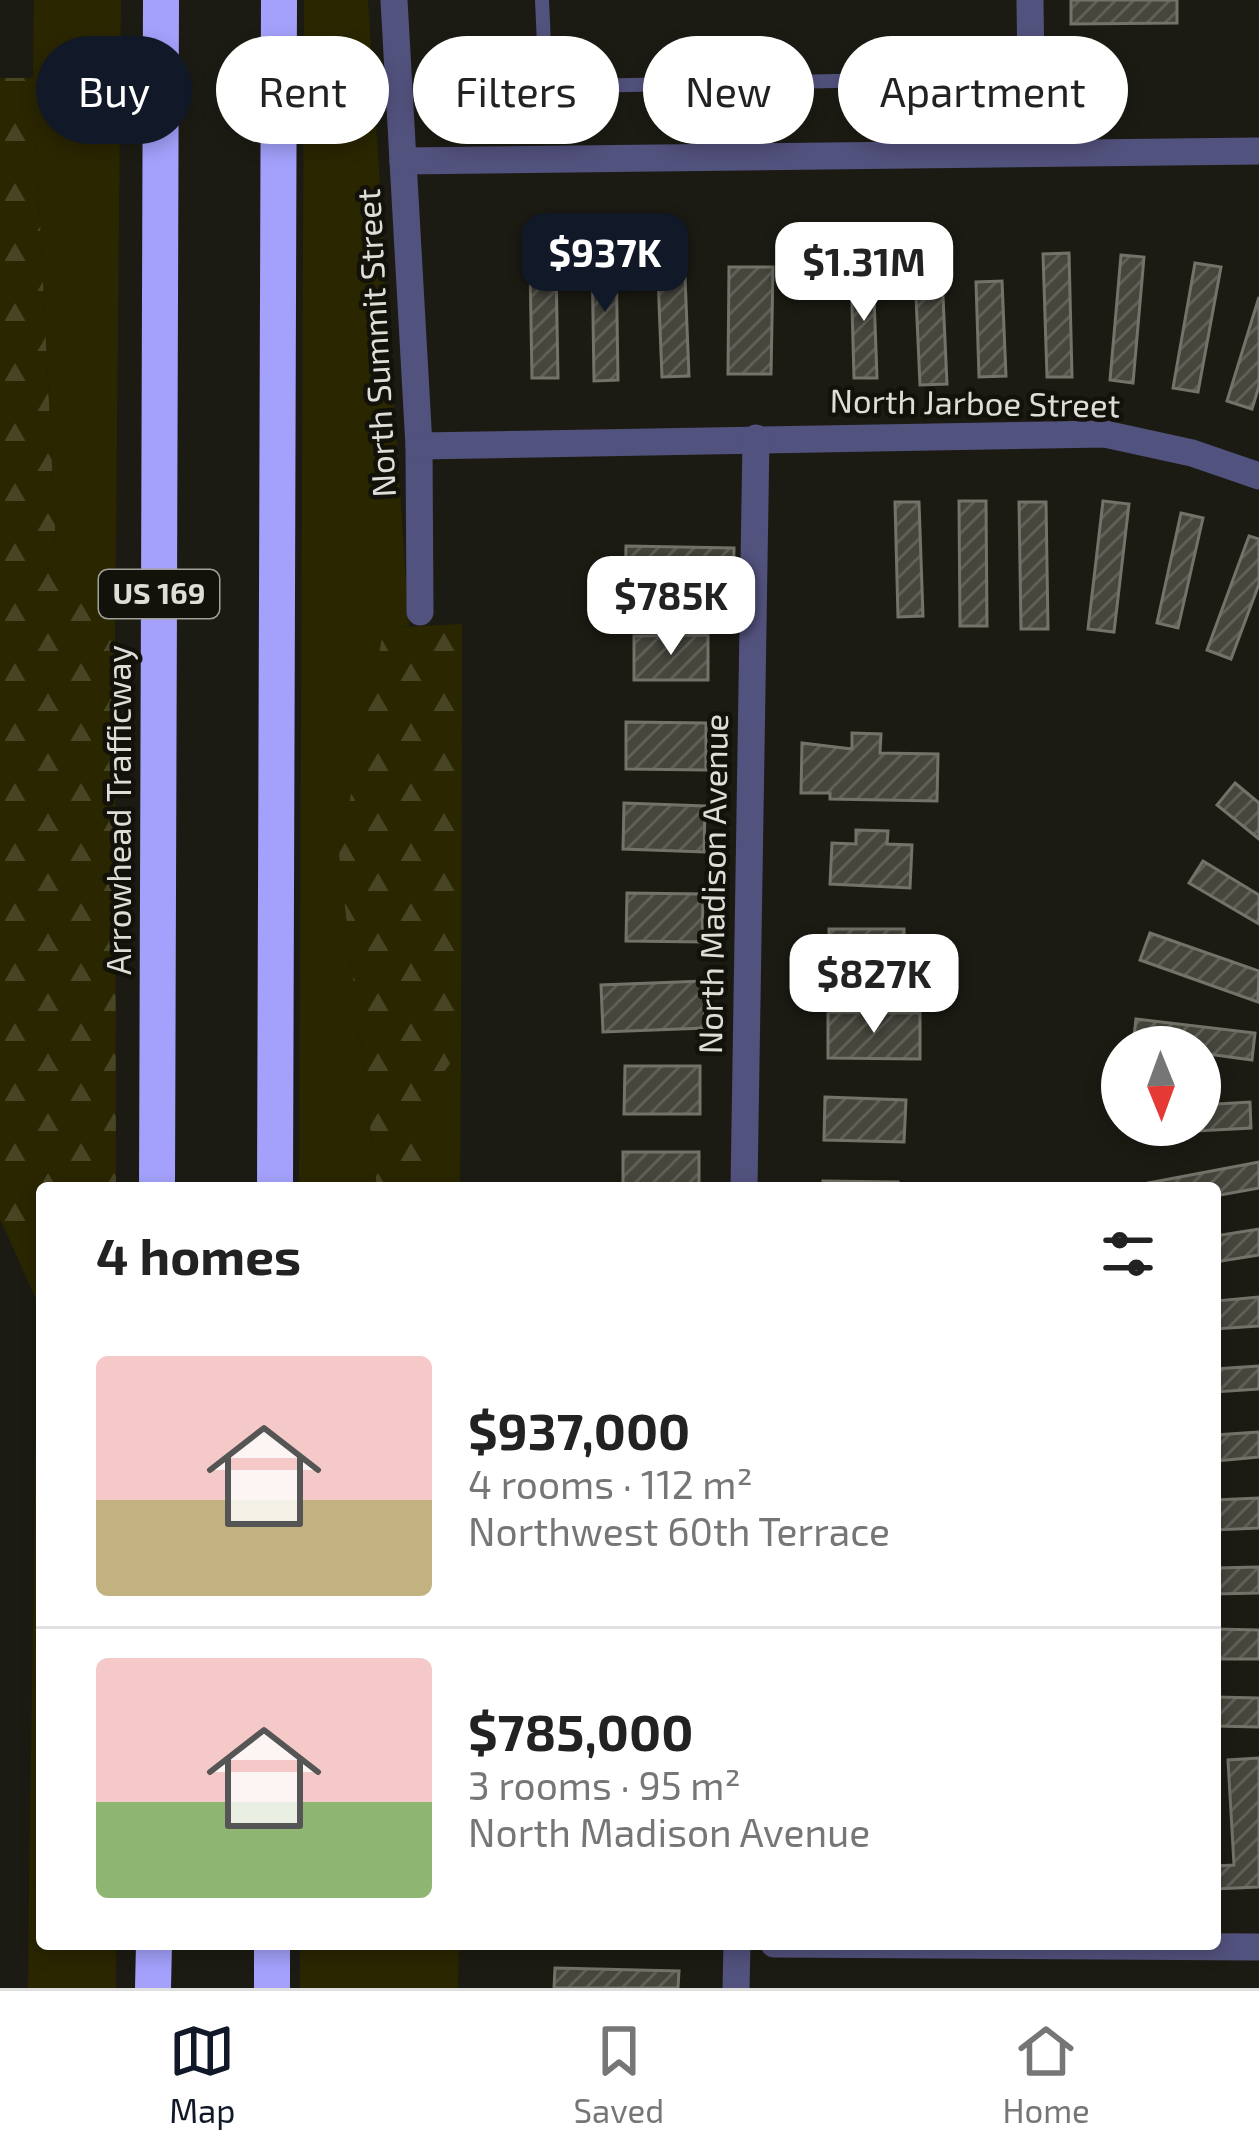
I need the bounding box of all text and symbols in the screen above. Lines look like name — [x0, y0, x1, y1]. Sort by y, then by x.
chip: Buy — [36, 36, 192, 144]
chip: Rent — [216, 36, 389, 144]
chip: Filters — [413, 36, 619, 144]
chip: New — [643, 36, 814, 144]
chip: Apartment — [838, 36, 1128, 144]
street label: North Summit Street — [347, 188, 403, 499]
pin: $937K — [521, 213, 689, 315]
pin: $1.31M — [766, 222, 962, 324]
text: $937K — [548, 228, 662, 275]
text: $1.31M — [802, 237, 926, 284]
street label: North Jarboe Street — [829, 379, 1121, 425]
pin: $785K — [587, 556, 755, 658]
road number: US 169 — [99, 570, 219, 618]
text: $785K — [614, 571, 728, 618]
street label: Arrowhead Trafficway — [98, 645, 138, 975]
street label: North Madison Avenue — [689, 713, 735, 1054]
pin: $827K — [790, 934, 958, 1036]
text: $827K — [817, 949, 931, 996]
north arrow — [1101, 1026, 1221, 1146]
map controls — [1101, 1026, 1221, 1146]
icon: filters — [1095, 1221, 1161, 1287]
text: 4 homes — [96, 1224, 301, 1285]
text: $937,000 — [468, 1399, 690, 1460]
icon: home — [192, 1404, 336, 1548]
text: 4 rooms · 112 m² — [468, 1460, 753, 1507]
text: Northwest 60th Terrace — [468, 1507, 890, 1554]
text: $785,000 — [468, 1700, 693, 1761]
icon: home — [192, 1706, 336, 1850]
text: 3 rooms · 95 m² — [468, 1761, 741, 1808]
text: North Madison Avenue — [468, 1808, 870, 1855]
tab: Map — [169, 2018, 235, 2130]
tab: Saved — [574, 2018, 664, 2130]
tab: Home — [1002, 2018, 1090, 2130]

